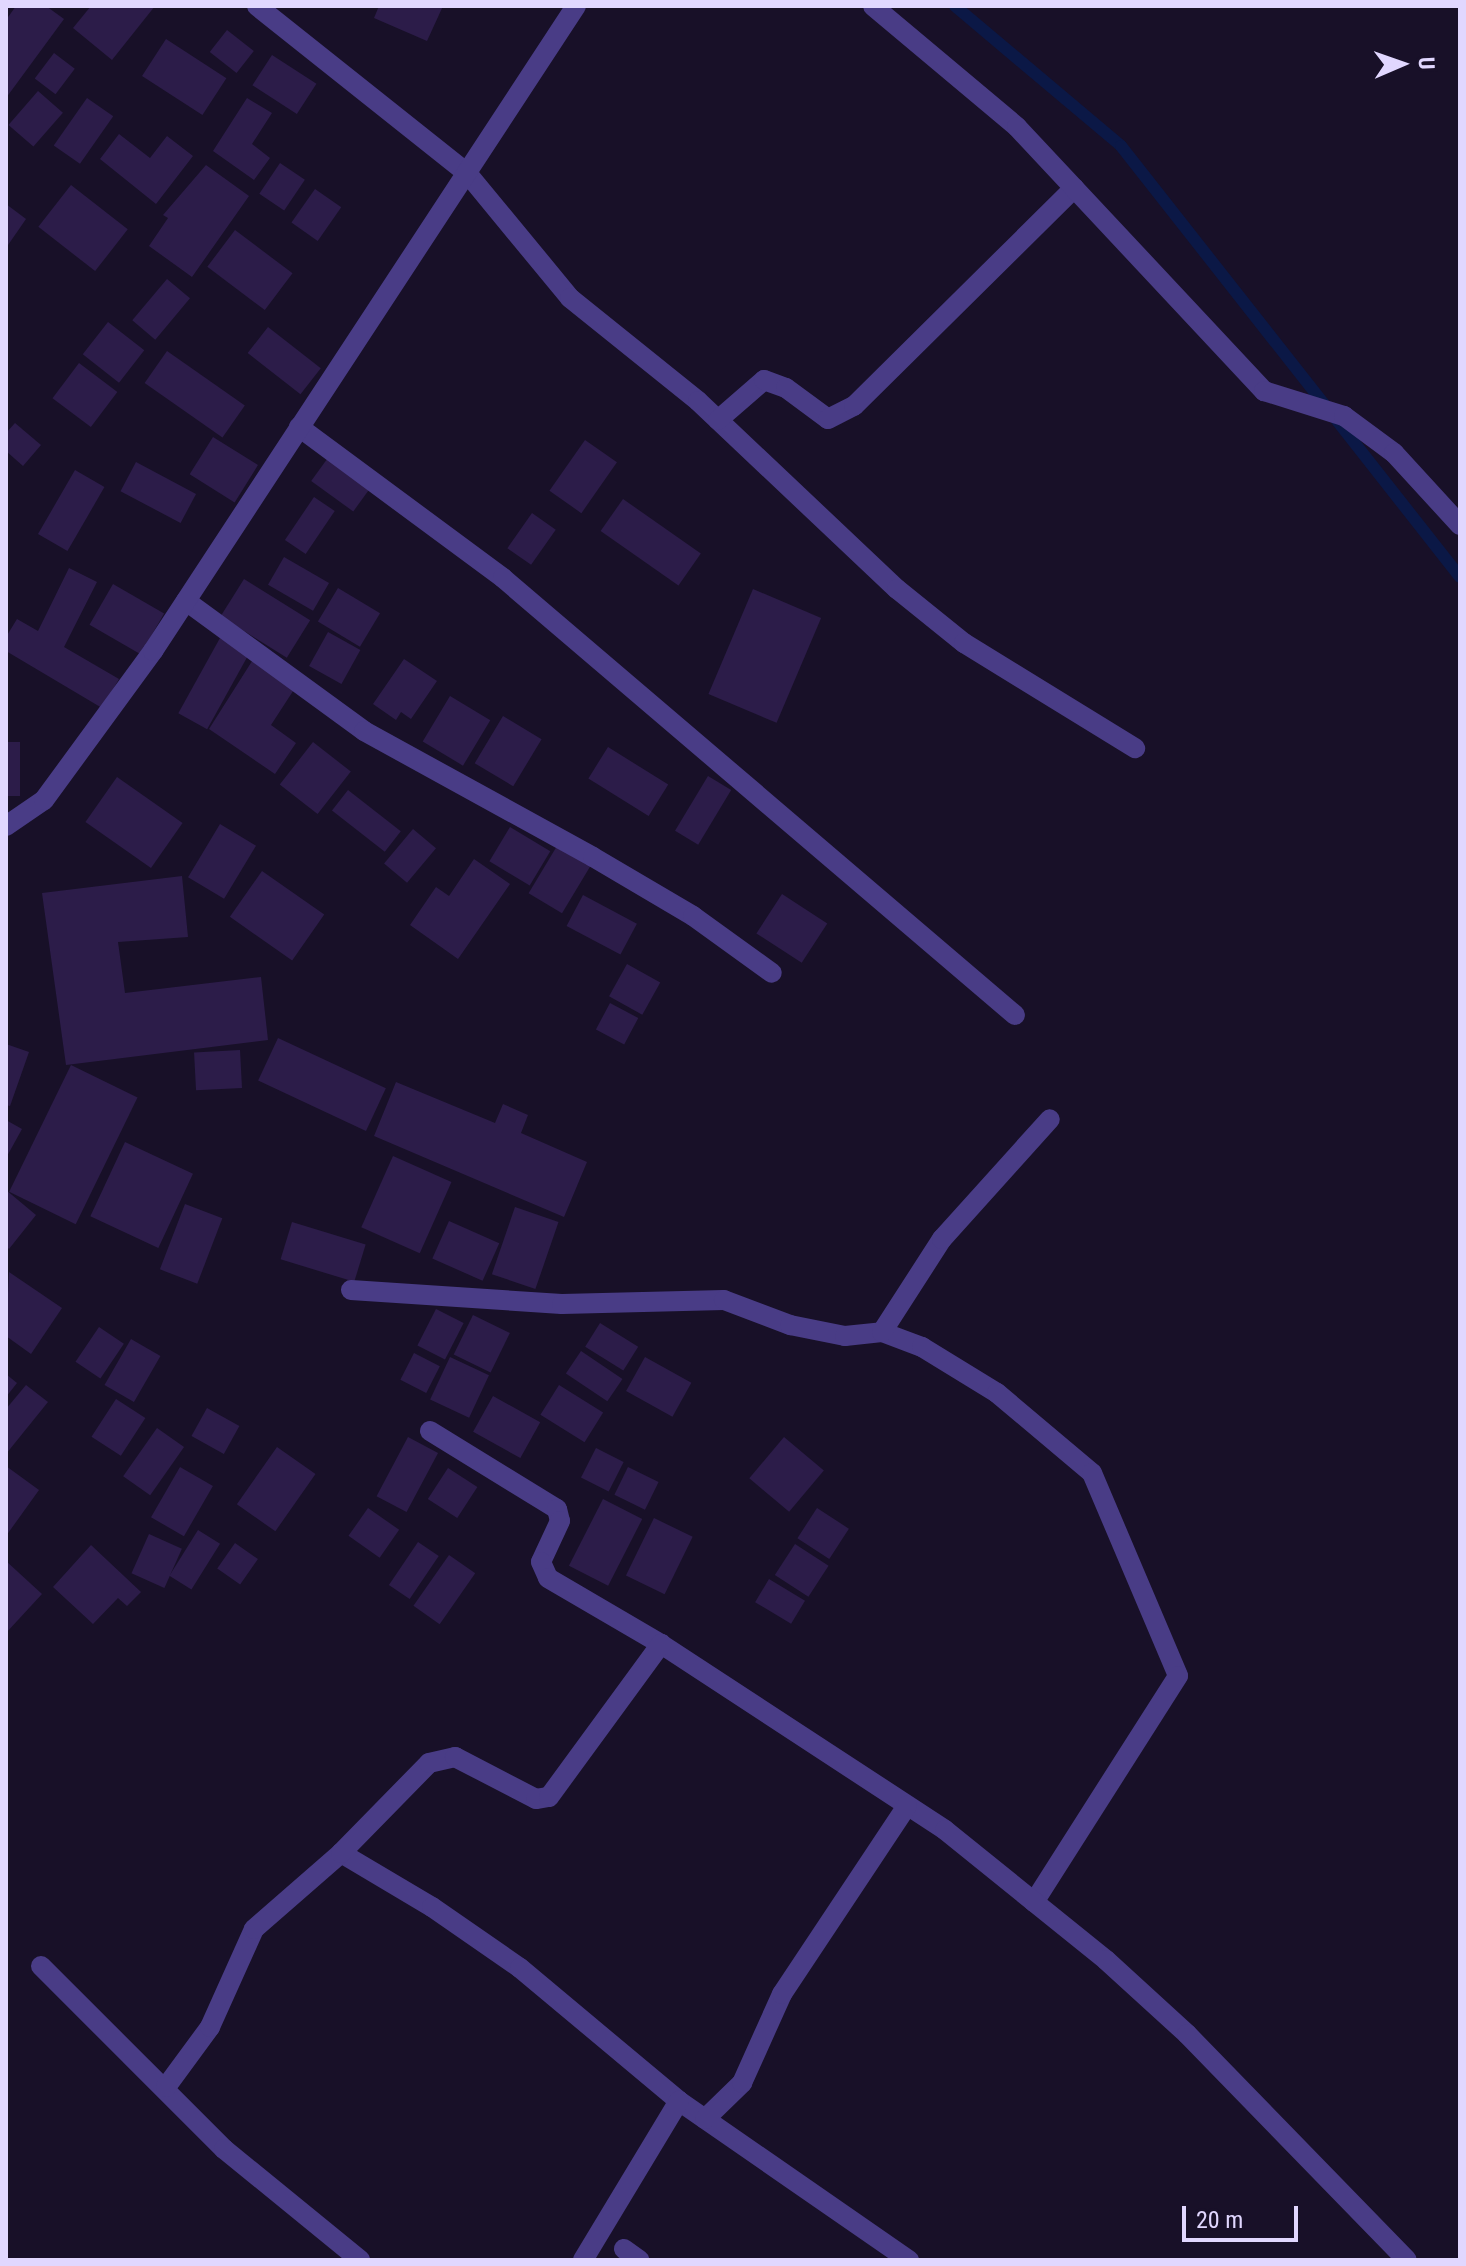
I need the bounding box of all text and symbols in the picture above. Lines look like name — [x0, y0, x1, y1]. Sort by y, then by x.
north arrow — [1362, 24, 1442, 104]
text: U — [1414, 56, 1439, 70]
scale bar — [1186, 2190, 1302, 2240]
text: 20 m — [1196, 2206, 1243, 2234]

